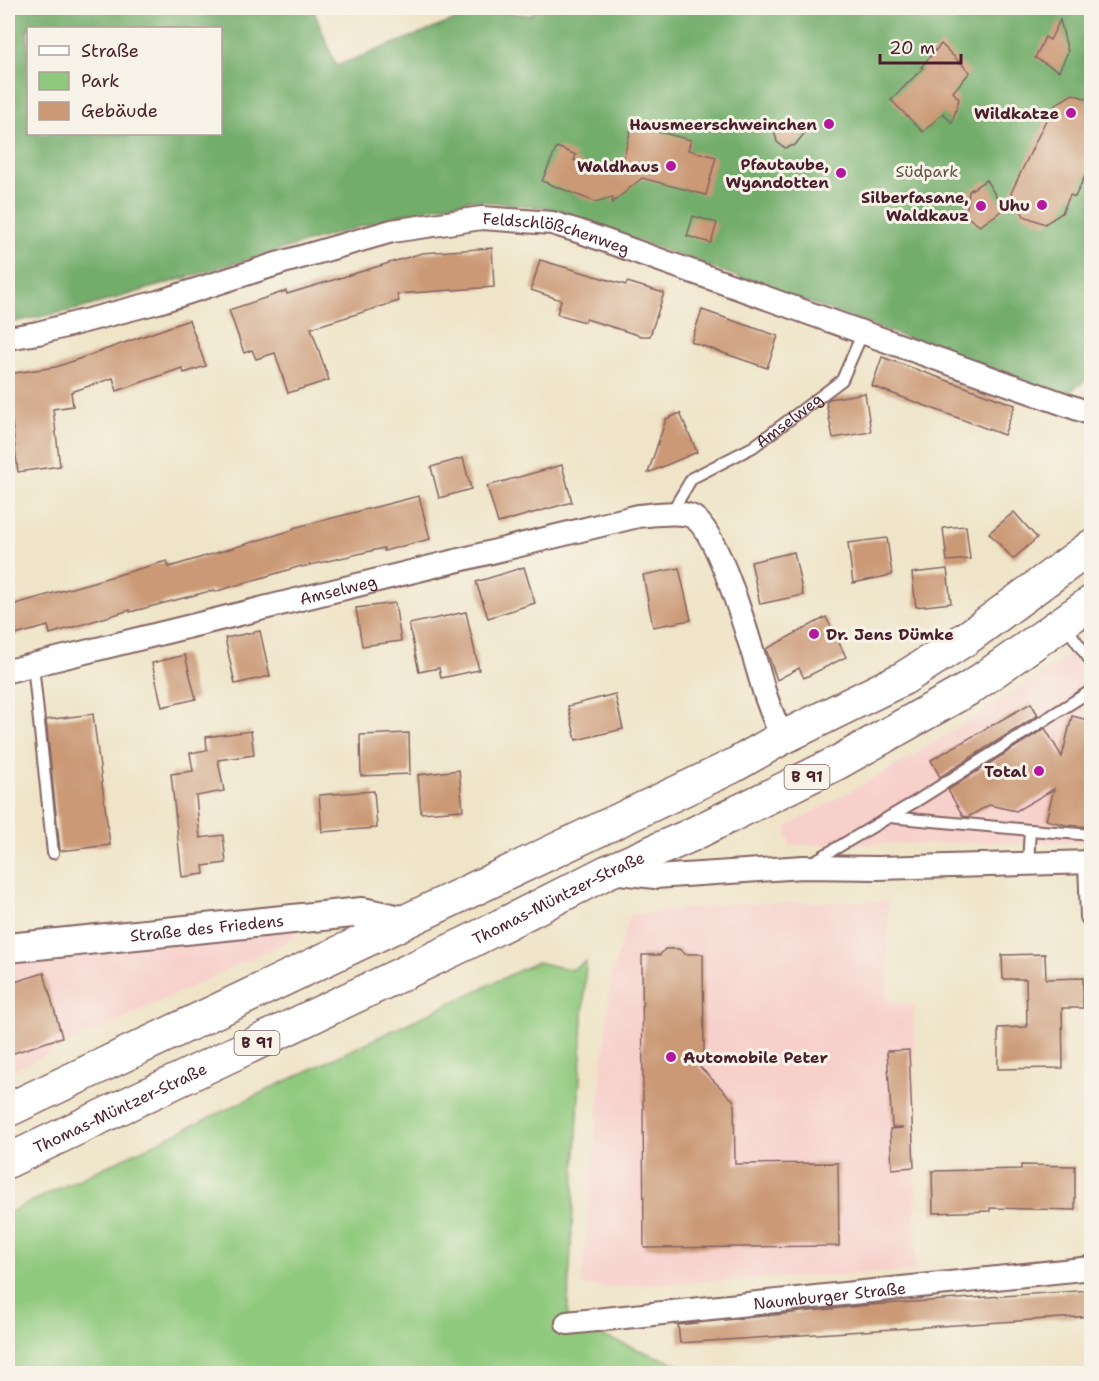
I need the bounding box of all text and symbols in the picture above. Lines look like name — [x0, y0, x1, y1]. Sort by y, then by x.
legend — [27, 27, 222, 135]
scale bar — [880, 27, 961, 65]
text: 20 m — [889, 36, 935, 60]
text: Straße — [81, 39, 139, 63]
text: Park — [81, 69, 120, 93]
text: Gebäude — [81, 99, 158, 123]
place label: Wildkatze — [974, 103, 1059, 124]
marker: Wildkatze — [1064, 106, 1078, 120]
place label: Hausmeerschweinchen — [629, 114, 817, 135]
marker: Hausmeerschweinchen — [822, 117, 836, 131]
place label: Pfautaube, Wyandotten — [726, 154, 829, 193]
place label: Waldhaus — [577, 156, 659, 177]
marker: Waldhaus — [664, 159, 678, 173]
park label: Südpark — [896, 161, 958, 182]
marker: Pfautaube, Wyandotten — [834, 166, 848, 180]
place label: Silberfasane, Waldkauz — [861, 187, 969, 226]
place label: Uhu — [999, 195, 1030, 216]
marker: Uhu — [1035, 198, 1049, 212]
marker: Silberfasane, Waldkauz — [974, 199, 988, 213]
street label: Feldschlößchenweg — [482, 208, 633, 259]
street label: Amselweg — [751, 388, 827, 452]
street label: Amselweg — [297, 570, 379, 609]
place label: Dr. Jens Dümke — [826, 624, 954, 645]
marker: Dr. Jens Dümke — [807, 627, 821, 641]
place label: Total — [984, 761, 1027, 782]
marker: Total — [1032, 764, 1046, 778]
road number: B 91 — [784, 765, 830, 789]
street label: Thomas-Müntzer-Straße — [469, 846, 648, 949]
street label: Straße des Friedens — [129, 910, 285, 946]
road number: B 91 — [234, 1031, 280, 1055]
place label: Automobile Peter — [683, 1047, 828, 1068]
marker: Automobile Peter — [664, 1050, 678, 1064]
street label: Thomas-Müntzer-Straße — [30, 1058, 210, 1158]
street label: Naumburger Straße — [752, 1277, 907, 1314]

